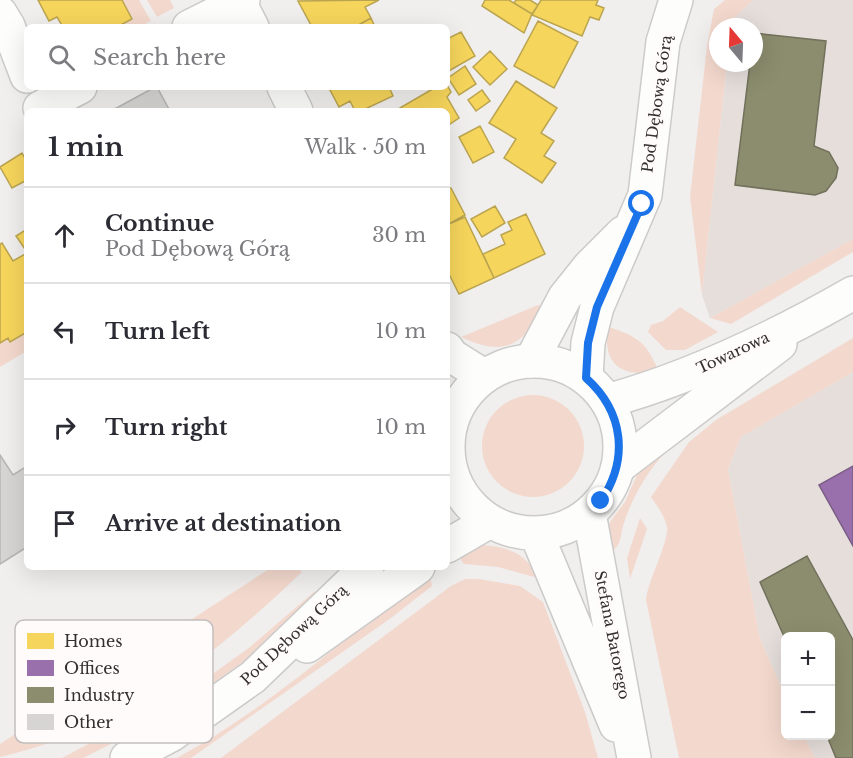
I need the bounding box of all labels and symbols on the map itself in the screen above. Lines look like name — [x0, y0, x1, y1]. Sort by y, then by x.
north arrow — [709, 18, 763, 72]
street label: Pod Dębową Górą — [637, 33, 676, 174]
route start — [628, 190, 654, 216]
street label: Towarowa — [693, 327, 773, 378]
route end — [587, 487, 613, 513]
street label: Stefana Batorego — [591, 569, 634, 701]
street label: Pod Dębową Górą — [236, 580, 351, 689]
legend — [15, 620, 213, 743]
text: Homes — [64, 631, 122, 651]
text: Offices — [64, 658, 120, 678]
text: Industry — [64, 685, 135, 705]
text: Other — [64, 712, 113, 732]

